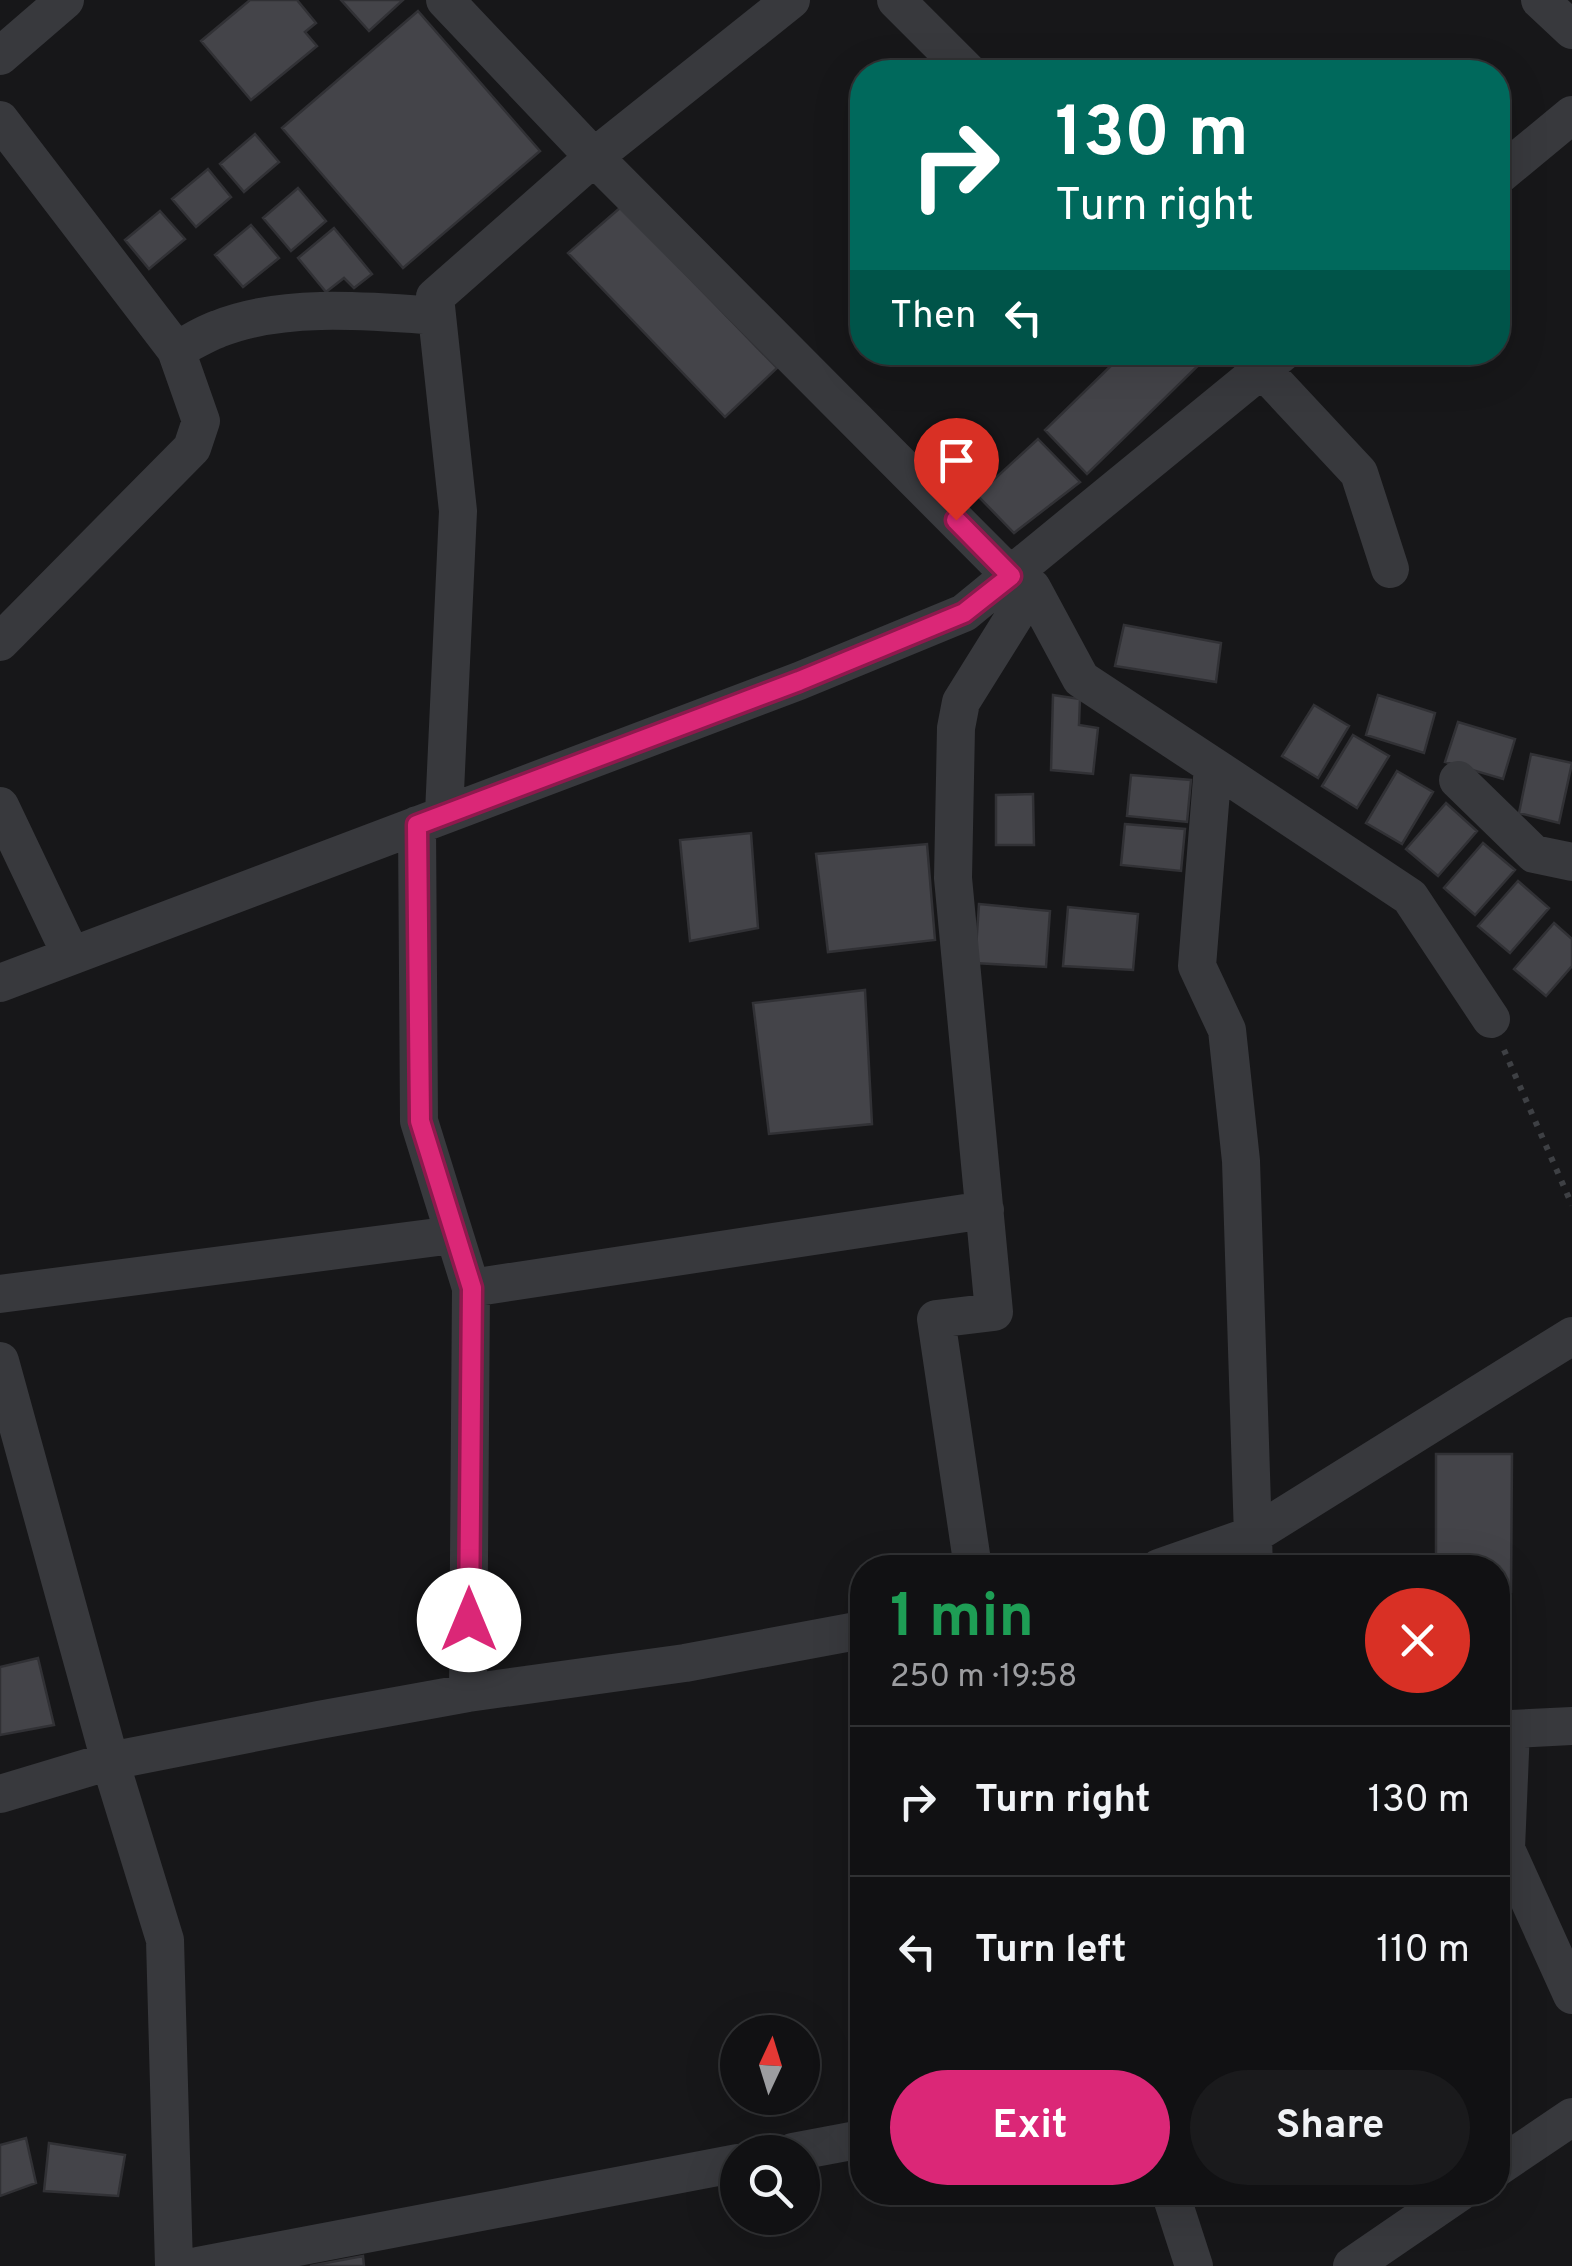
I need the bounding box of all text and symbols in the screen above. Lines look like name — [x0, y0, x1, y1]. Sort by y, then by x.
text: 130 m — [1055, 92, 1249, 181]
icon: right — [890, 100, 1020, 230]
text: Turn right — [1055, 179, 1254, 236]
icon: left — [996, 290, 1051, 345]
text: Then — [890, 293, 976, 342]
pin — [914, 418, 999, 521]
icon: arrive — [929, 433, 984, 488]
position arrow — [417, 1568, 521, 1672]
text: 1 min — [890, 1582, 1034, 1658]
button: close — [1365, 1588, 1470, 1693]
text: 250 m · 19:58 — [890, 1658, 1077, 1698]
icon: right — [890, 1774, 945, 1829]
text: Turn right — [975, 1777, 1150, 1826]
text: 130 m — [1368, 1777, 1470, 1826]
icon: left — [890, 1924, 945, 1979]
text: Turn left — [975, 1927, 1127, 1976]
text: 110 m — [1376, 1927, 1470, 1976]
north arrow — [720, 2015, 820, 2115]
map controls — [720, 2015, 820, 2235]
button: Exit — [890, 2070, 1170, 2185]
button: Share — [1190, 2070, 1470, 2185]
button: search — [720, 2135, 820, 2235]

